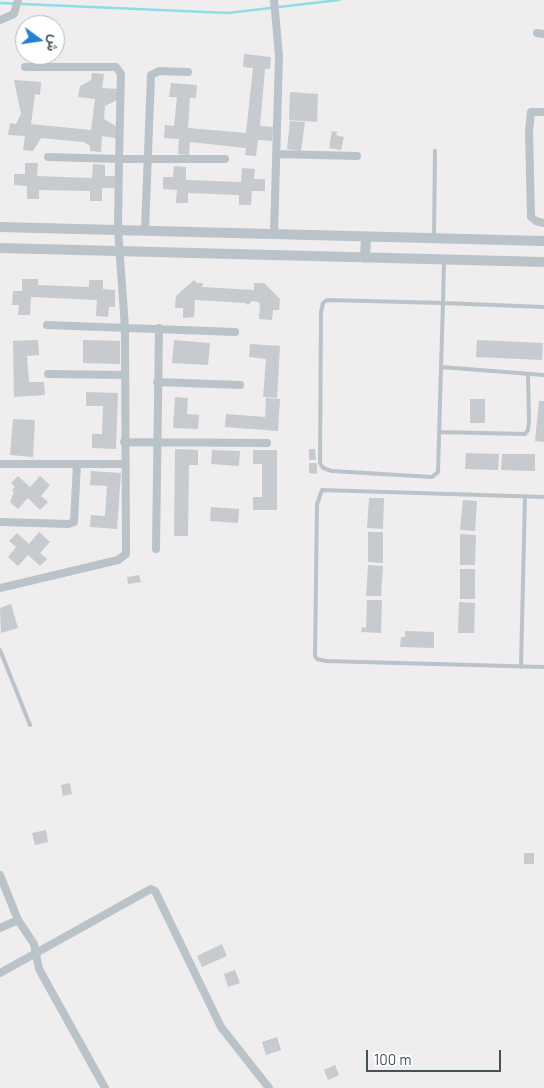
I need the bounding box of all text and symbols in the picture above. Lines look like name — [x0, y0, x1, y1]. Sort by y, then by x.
north arrow — [15, 15, 65, 65]
text: ش — [44, 33, 64, 54]
scale bar — [369, 1040, 504, 1072]
text: 100 m — [374, 1050, 412, 1068]

